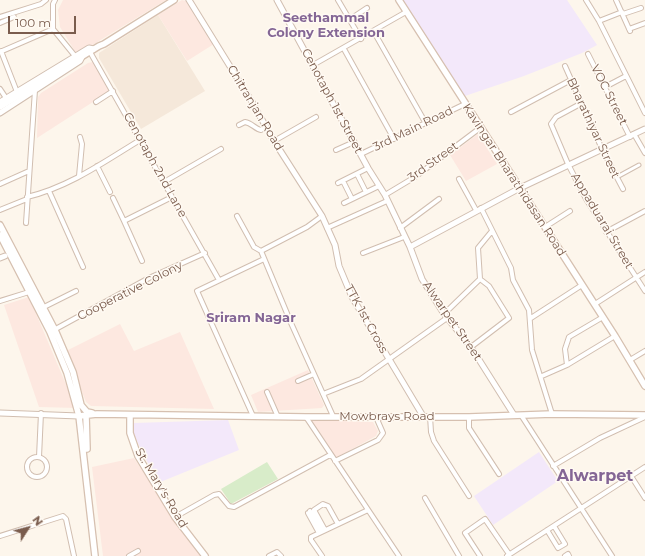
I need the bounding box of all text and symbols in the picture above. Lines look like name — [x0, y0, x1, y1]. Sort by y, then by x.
scale bar — [10, 8, 78, 34]
district label: Seethammal Colony Extension — [267, 10, 385, 41]
text: 100 m — [15, 15, 51, 30]
street label: Cenotaph 1st Street — [298, 46, 366, 156]
street label: VOC Street — [588, 62, 630, 128]
street label: Chitranjan Road — [224, 63, 286, 153]
street label: Bharathiyar Street — [563, 75, 623, 181]
street label: Kavingar Bharathidasan Road — [459, 101, 569, 259]
street label: 3rd Main Road — [371, 103, 455, 155]
street label: Cenotaph 2nd Lane — [120, 110, 190, 220]
street label: 3rd Street — [405, 139, 461, 185]
street label: Appaduarai Street — [568, 170, 636, 272]
street label: Cooperative Colony — [75, 258, 185, 324]
street label: Alwarpet Street — [419, 279, 485, 363]
street label: TTK 1st Cross — [341, 282, 391, 356]
district label: Sriram Nagar — [206, 310, 296, 326]
street label: Mowbrays Road — [339, 409, 435, 423]
street label: St. Mary's Road — [131, 445, 191, 531]
district label: Alwarpet — [557, 466, 633, 486]
north arrow — [8, 508, 48, 548]
text: N — [29, 513, 46, 529]

